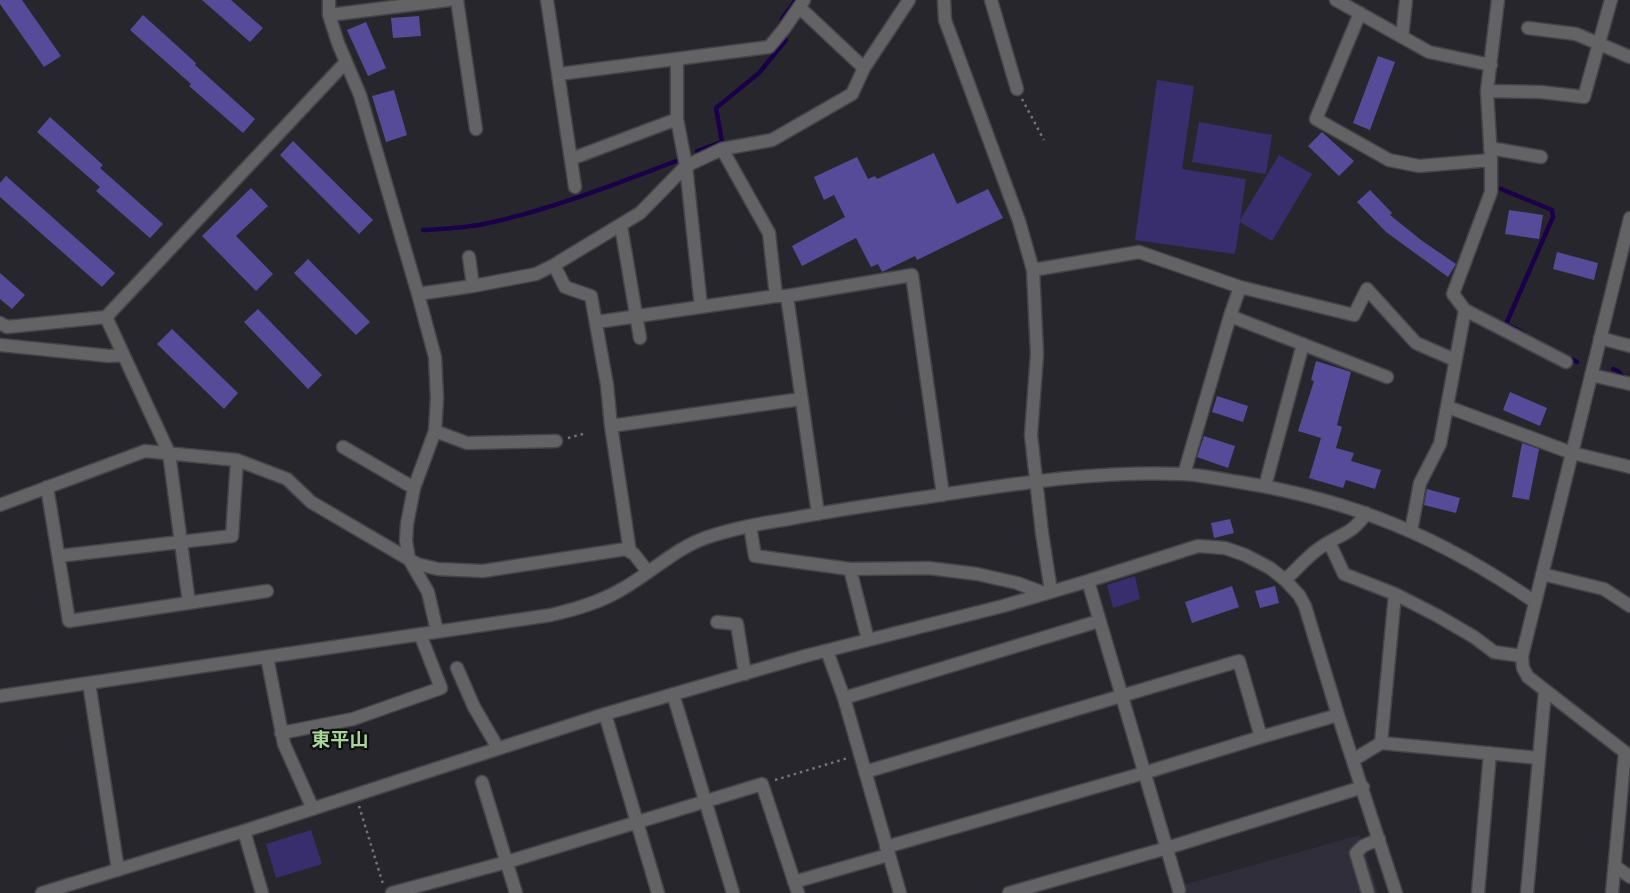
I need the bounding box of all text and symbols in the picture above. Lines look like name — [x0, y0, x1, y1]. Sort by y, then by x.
district label: 東平山 — [312, 729, 368, 751]

